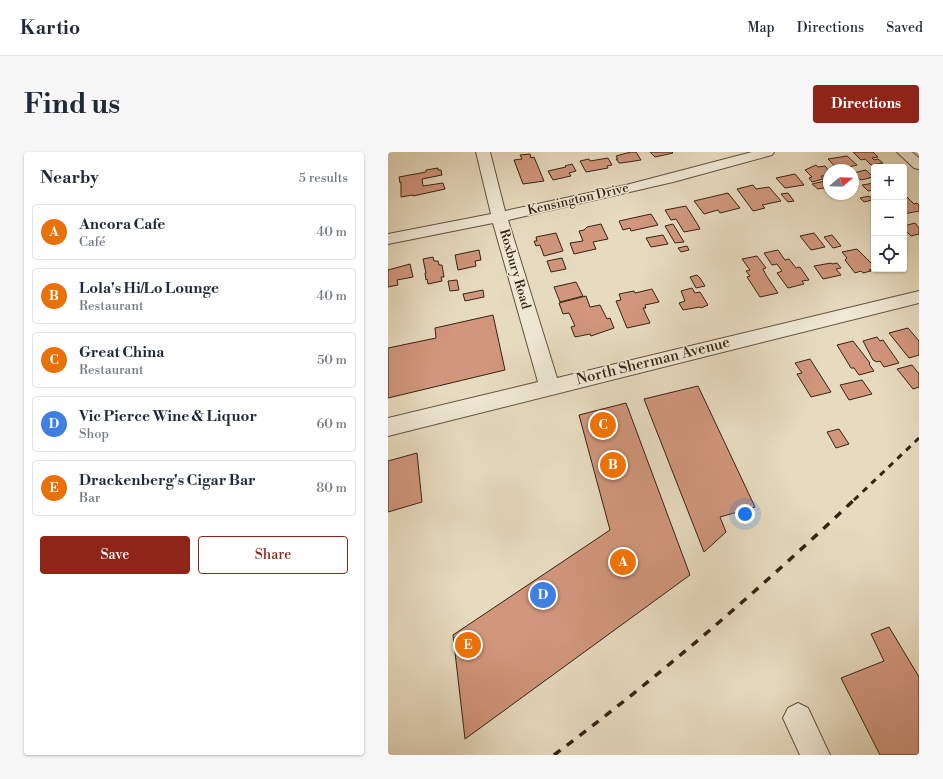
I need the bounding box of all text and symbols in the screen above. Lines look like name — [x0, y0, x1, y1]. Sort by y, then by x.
text: Kartio — [20, 16, 80, 40]
text: Map — [747, 19, 775, 37]
text: Directions — [797, 19, 864, 37]
text: Saved — [886, 19, 923, 37]
button: Directions — [813, 85, 919, 123]
text: Find us — [24, 87, 120, 122]
north arrow — [823, 164, 859, 200]
map controls — [871, 164, 907, 272]
button: + — [871, 164, 907, 200]
text: Nearby — [40, 167, 99, 189]
text: 5 results — [299, 170, 348, 186]
street label: Kensington Drive — [526, 179, 631, 218]
button: − — [871, 200, 907, 236]
text: Ancora Cafe — [79, 215, 165, 234]
text: A — [49, 224, 59, 240]
text: 40 m — [317, 224, 347, 240]
street label: Roxbury Road — [496, 227, 534, 311]
text: Café — [79, 234, 106, 250]
button: locate — [871, 236, 907, 272]
text: Lola's Hi/Lo Lounge — [79, 279, 219, 298]
text: B — [49, 288, 59, 304]
text: 40 m — [317, 288, 347, 304]
text: Restaurant — [79, 298, 144, 314]
street label: North Sherman Avenue — [574, 333, 732, 389]
text: Great China — [79, 343, 164, 362]
text: C — [49, 352, 59, 368]
text: 50 m — [317, 352, 347, 368]
text: Restaurant — [79, 362, 144, 378]
text: Vic Pierce Wine & Liquor — [79, 407, 257, 426]
pin: C — [590, 410, 616, 440]
text: D — [49, 416, 59, 432]
text: 60 m — [316, 416, 347, 432]
text: Shop — [79, 426, 109, 442]
pin: B — [600, 450, 626, 480]
text: Drackenberg's Cigar Bar — [79, 471, 256, 490]
text: E — [49, 480, 59, 496]
text: 80 m — [316, 480, 347, 496]
text: Bar — [79, 490, 100, 506]
your location — [735, 504, 755, 524]
button: Save — [40, 536, 190, 574]
button: Share — [198, 536, 348, 574]
pin: A — [610, 547, 636, 577]
pin: D — [530, 580, 556, 610]
pin: E — [455, 630, 481, 660]

